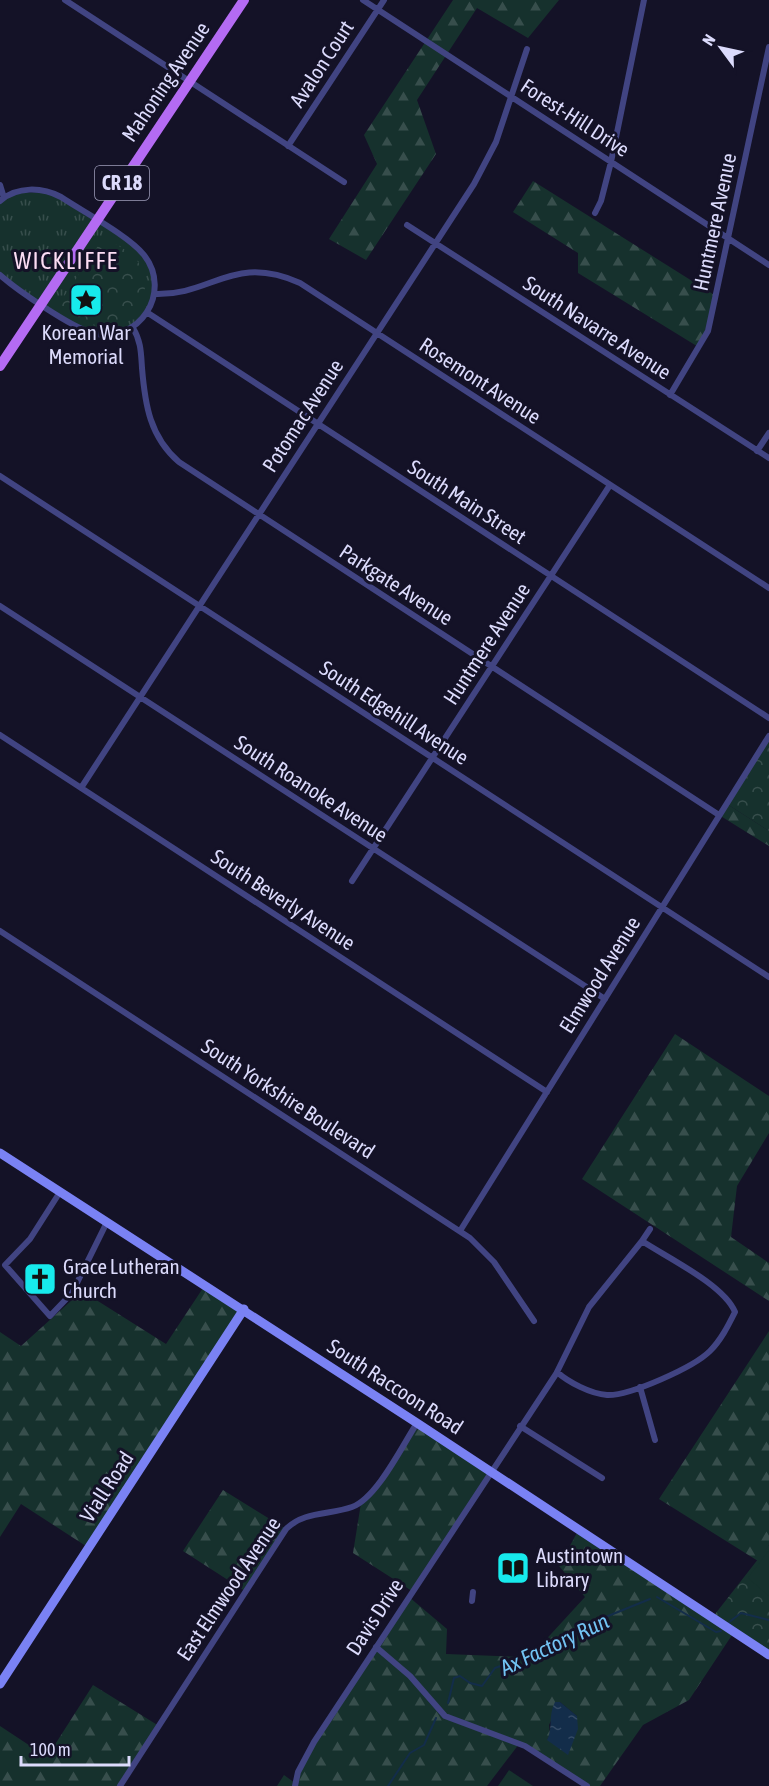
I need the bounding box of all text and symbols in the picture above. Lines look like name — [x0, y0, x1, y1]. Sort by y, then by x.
street label: Avalon Court — [284, 16, 358, 111]
street label: Mahoning Avenue — [116, 17, 214, 146]
north arrow — [691, 18, 751, 78]
text: N — [698, 31, 719, 49]
street label: Forest-Hill Drive — [517, 73, 634, 161]
street label: Huntmere Avenue — [688, 151, 740, 293]
road number: CR 18 — [95, 166, 149, 200]
district label: WICKLIFFE — [14, 247, 118, 274]
street label: South Navarre Avenue — [519, 270, 676, 384]
place icon: Korean War Memorial — [68, 282, 104, 318]
place label: Korean War Memorial — [42, 320, 131, 368]
street label: Rosemont Avenue — [415, 332, 546, 428]
street label: Potomac Avenue — [257, 355, 347, 476]
street label: South Main Street — [404, 454, 531, 548]
street label: Parkgate Avenue — [336, 539, 458, 630]
street label: Huntmere Avenue — [438, 578, 534, 709]
street label: South Edgehill Avenue — [316, 655, 473, 769]
street label: South Roanoke Avenue — [231, 730, 393, 847]
street label: South Beverly Avenue — [207, 844, 360, 955]
street label: Elmwood Avenue — [554, 912, 644, 1037]
street label: South Yorkshire Boulevard — [198, 1033, 380, 1163]
place label: Grace Lutheran Church — [63, 1254, 180, 1302]
church icon: Grace Lutheran Church — [22, 1261, 58, 1297]
street label: South Raccoon Road — [323, 1333, 468, 1439]
street label: Viall Road — [75, 1447, 138, 1526]
street label: East Elmwood Avenue — [171, 1512, 285, 1665]
place label: Austintown Library — [536, 1543, 623, 1591]
library icon: Austintown Library — [495, 1550, 531, 1586]
street label: Davis Drive — [341, 1574, 408, 1659]
water label: Ax Factory Run — [495, 1607, 613, 1681]
scale bar — [21, 1729, 129, 1767]
text: 100 m — [30, 1739, 71, 1760]

